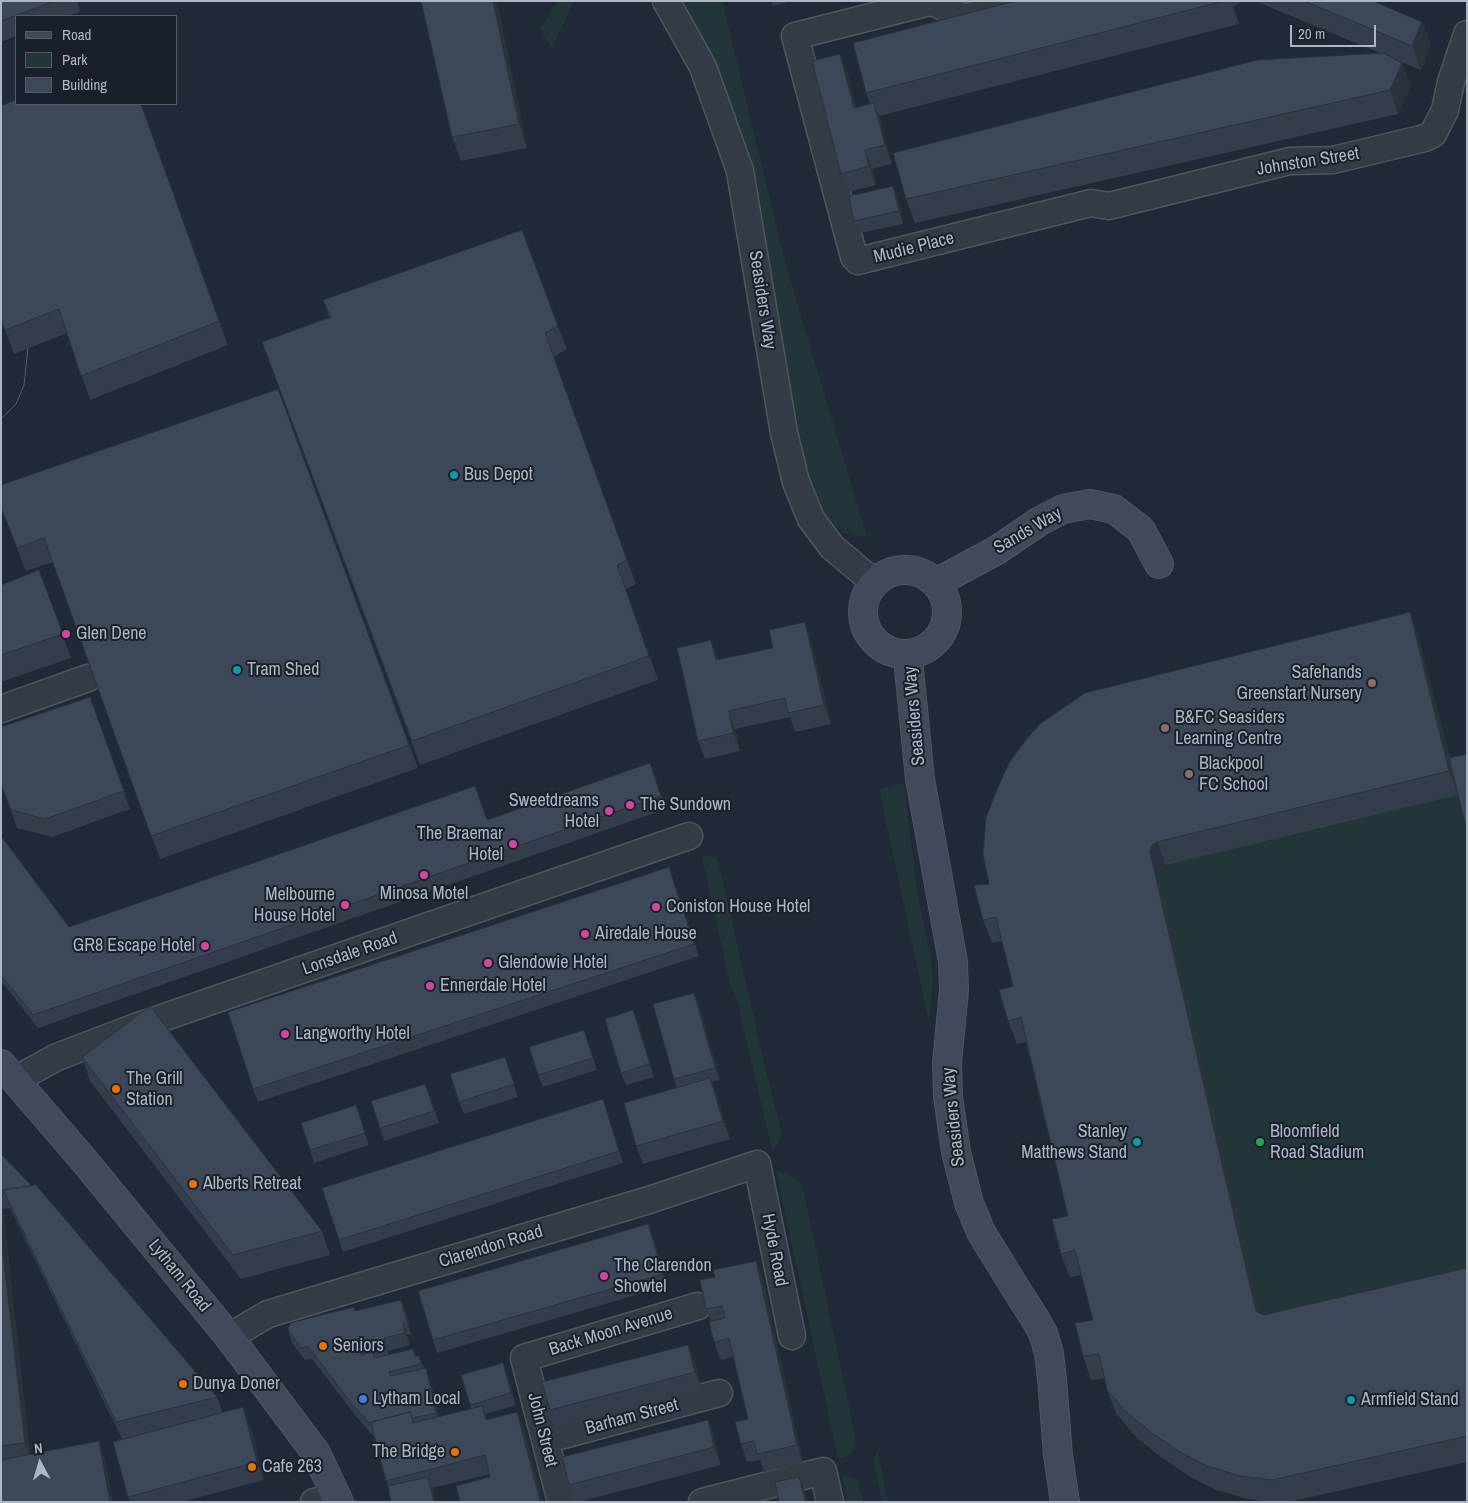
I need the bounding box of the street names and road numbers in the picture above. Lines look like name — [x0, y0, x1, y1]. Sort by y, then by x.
street label: Johnston Street — [1255, 143, 1361, 181]
street label: Mudie Place — [872, 228, 956, 268]
street label: Seasiders Way — [744, 249, 780, 351]
street label: Sands Way — [990, 503, 1066, 559]
street label: Seasiders Way — [900, 665, 930, 767]
street label: Lonsdale Road — [300, 928, 400, 980]
street label: Seasiders Way — [938, 1066, 970, 1168]
street label: Hyde Road — [756, 1212, 792, 1288]
street label: Clarendon Road — [436, 1221, 546, 1273]
street label: Lytham Road — [143, 1235, 215, 1317]
street label: Back Moon Avenue — [547, 1303, 675, 1361]
street label: John Street — [522, 1391, 562, 1469]
street label: Barham Street — [583, 1394, 681, 1440]

